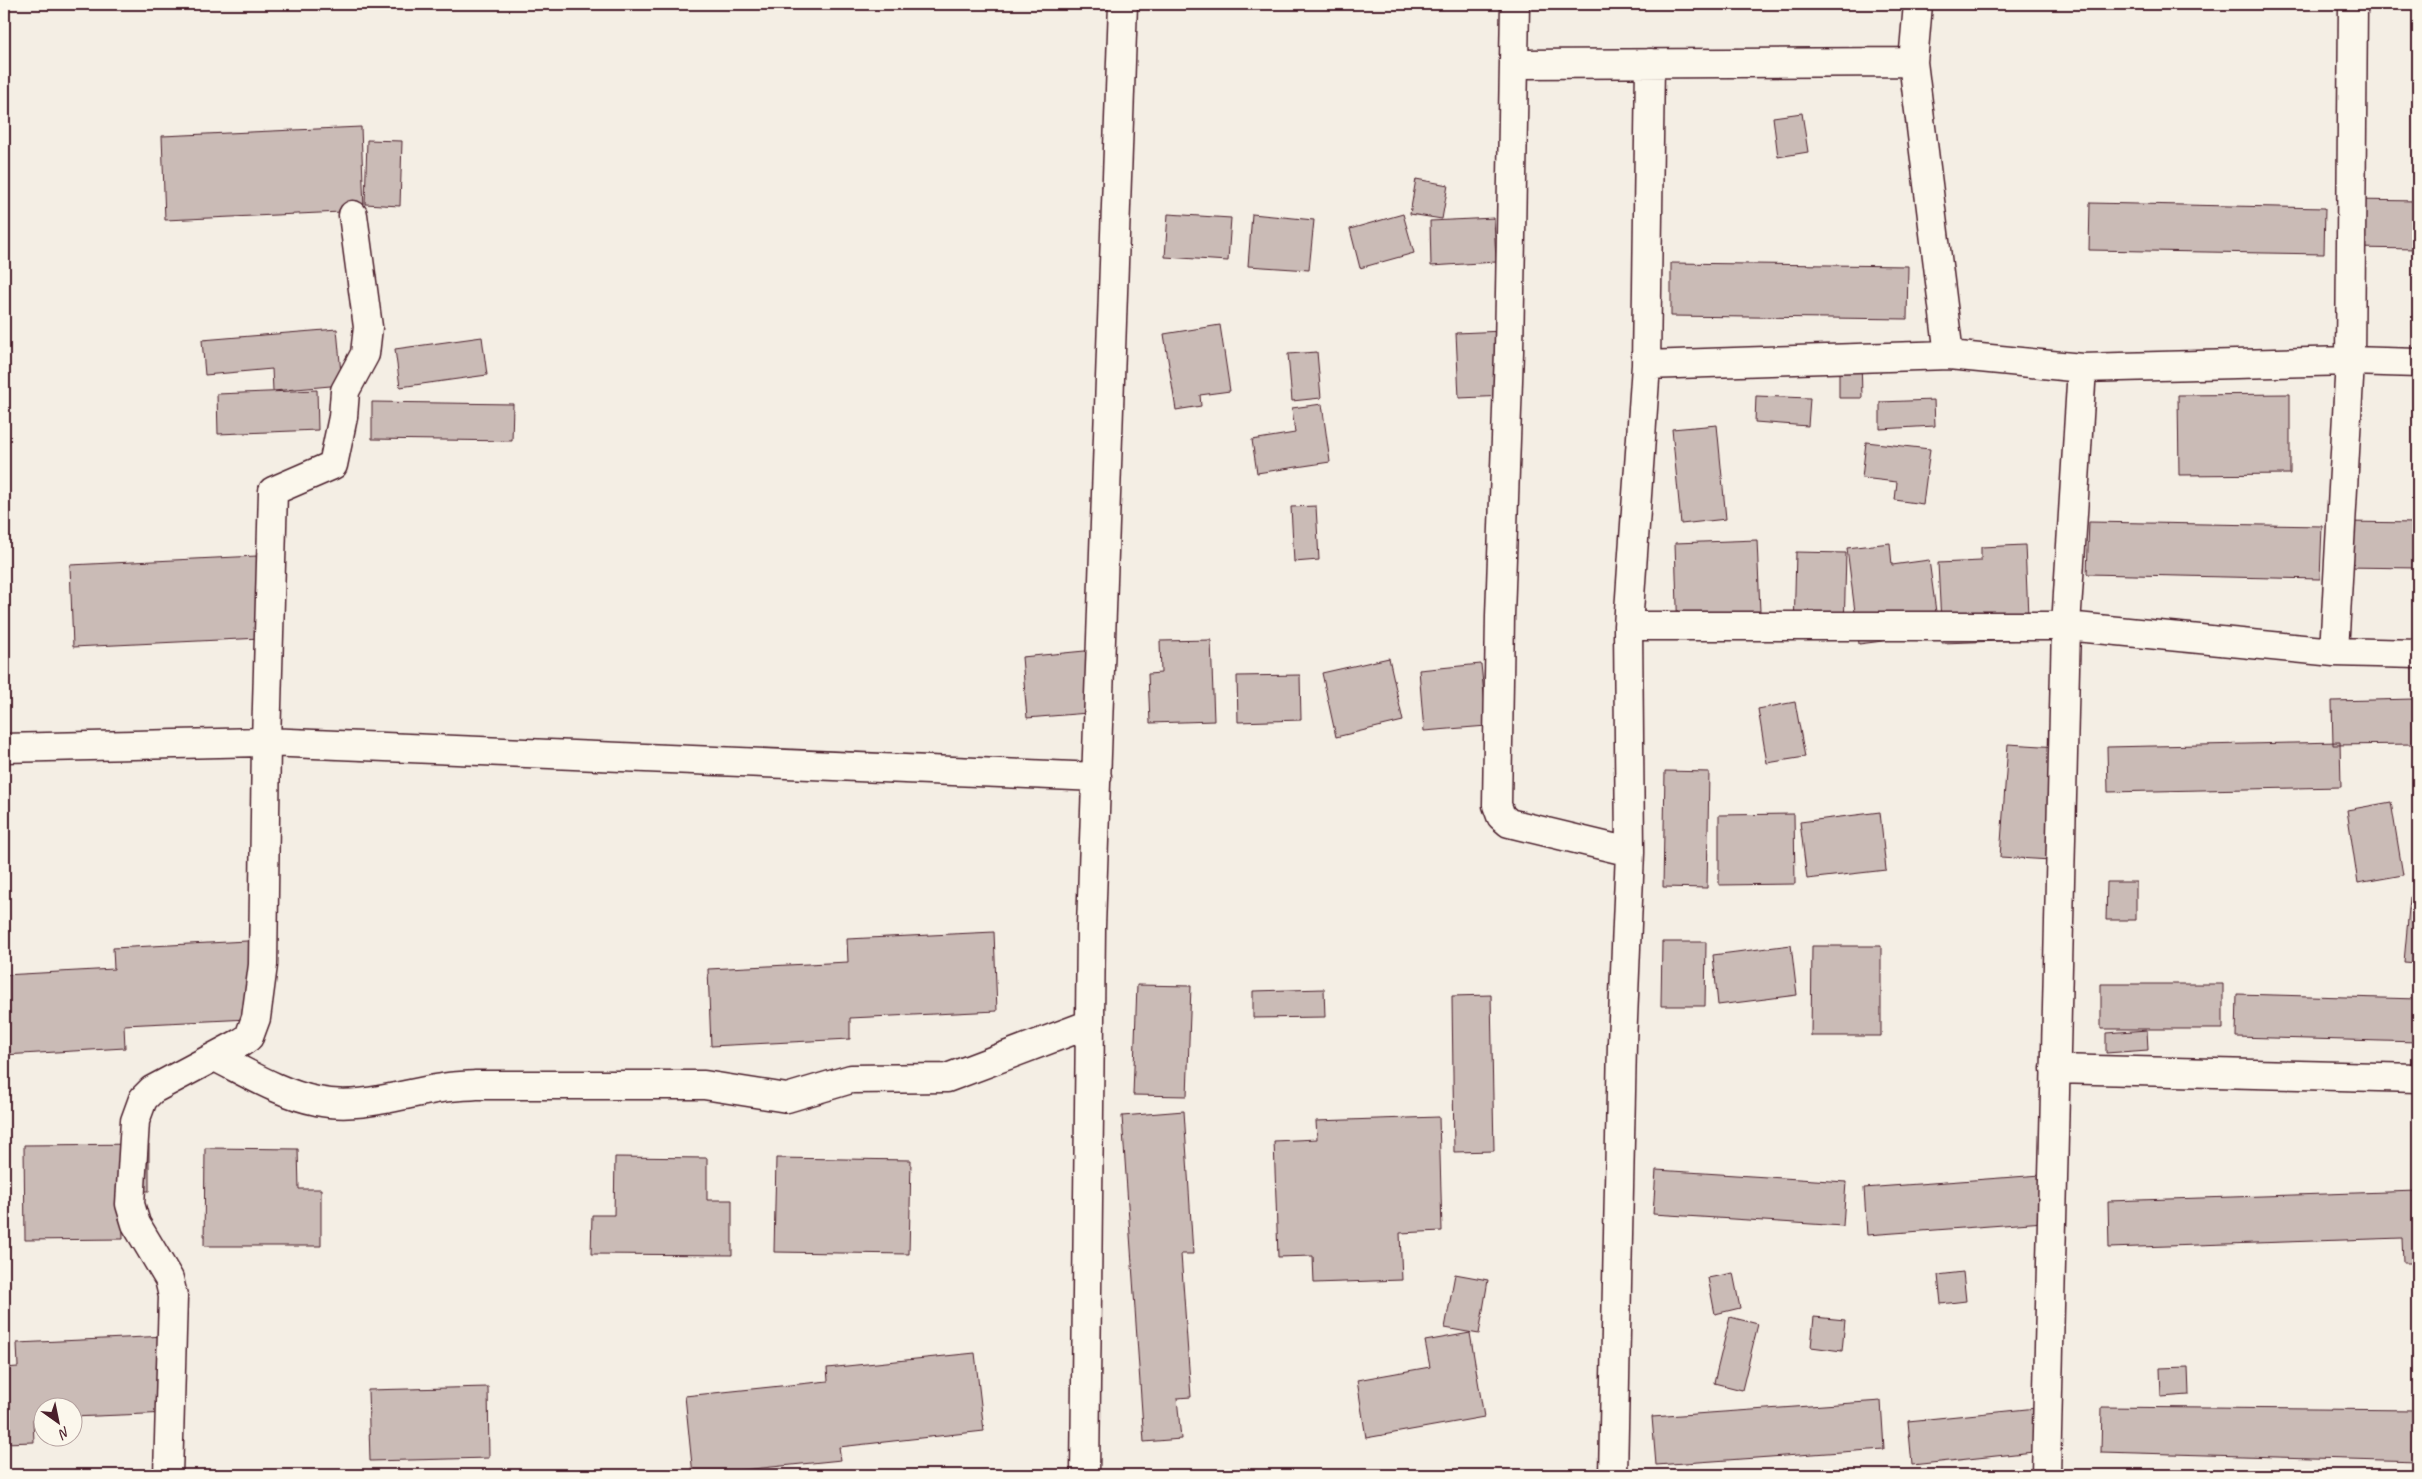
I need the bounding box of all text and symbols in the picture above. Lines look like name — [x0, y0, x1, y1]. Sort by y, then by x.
north arrow — [32, 1396, 82, 1446]
text: N — [55, 1423, 73, 1443]

